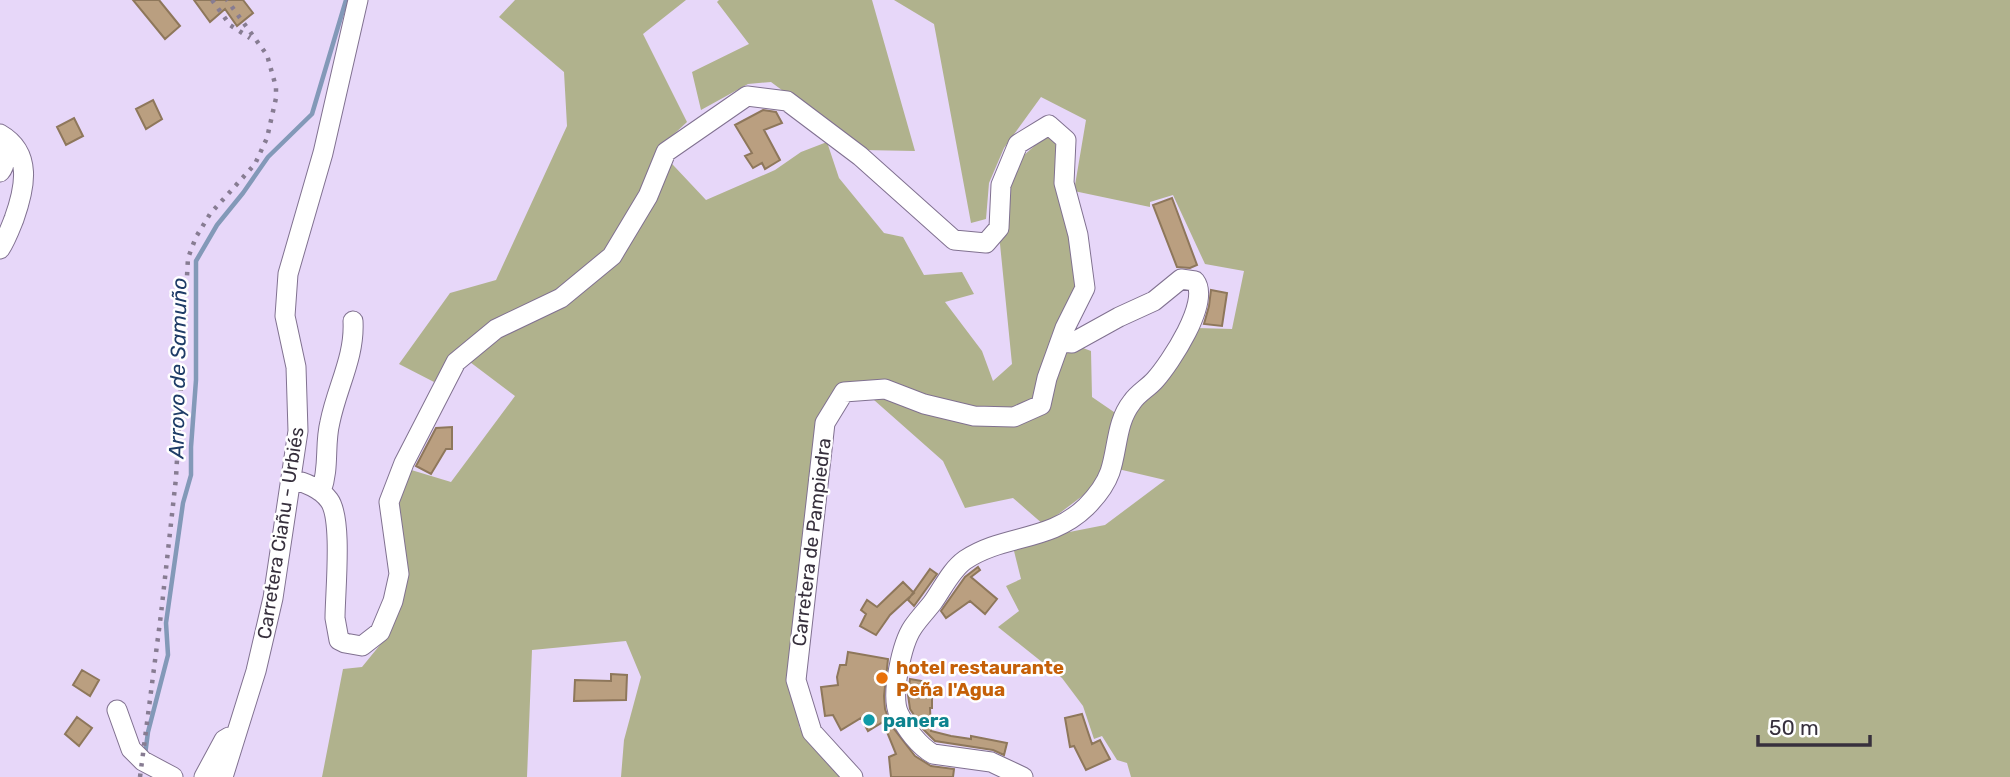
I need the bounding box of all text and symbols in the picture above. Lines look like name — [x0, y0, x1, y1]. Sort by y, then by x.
water label: Arroyo de Samuño — [163, 277, 192, 460]
street label: Carretera Ciañu - Urbiés — [252, 425, 309, 641]
street label: Carretera de Pampiedra — [787, 437, 836, 648]
place label: hotel restaurante Peña l'Agua — [896, 656, 1064, 701]
marker: hotel restaurante Peña l'Agua — [874, 670, 890, 686]
scale bar — [1758, 704, 1870, 748]
place label: panera — [883, 709, 949, 732]
marker: panera — [861, 712, 877, 728]
text: 50 m — [1769, 715, 1819, 740]

